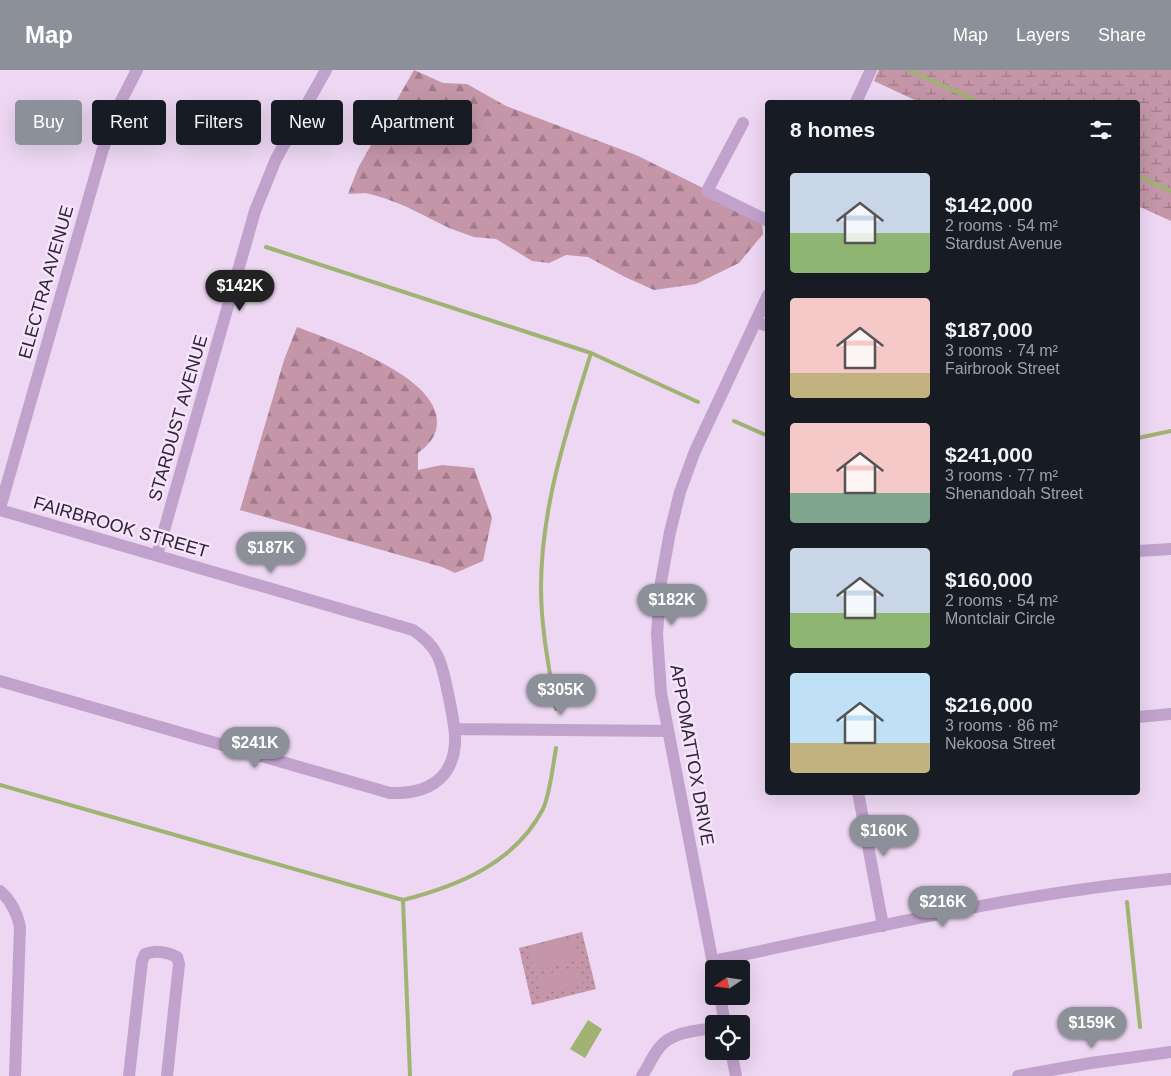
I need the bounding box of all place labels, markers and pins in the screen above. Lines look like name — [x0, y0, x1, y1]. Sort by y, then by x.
pin: $142K — [205, 270, 275, 312]
pin: $187K — [236, 532, 306, 574]
pin: $182K — [637, 584, 707, 626]
pin: $305K — [526, 674, 596, 716]
pin: $241K — [220, 726, 290, 769]
pin: $160K — [849, 814, 919, 857]
pin: $216K — [908, 886, 978, 928]
pin: $159K — [1057, 1006, 1127, 1049]

